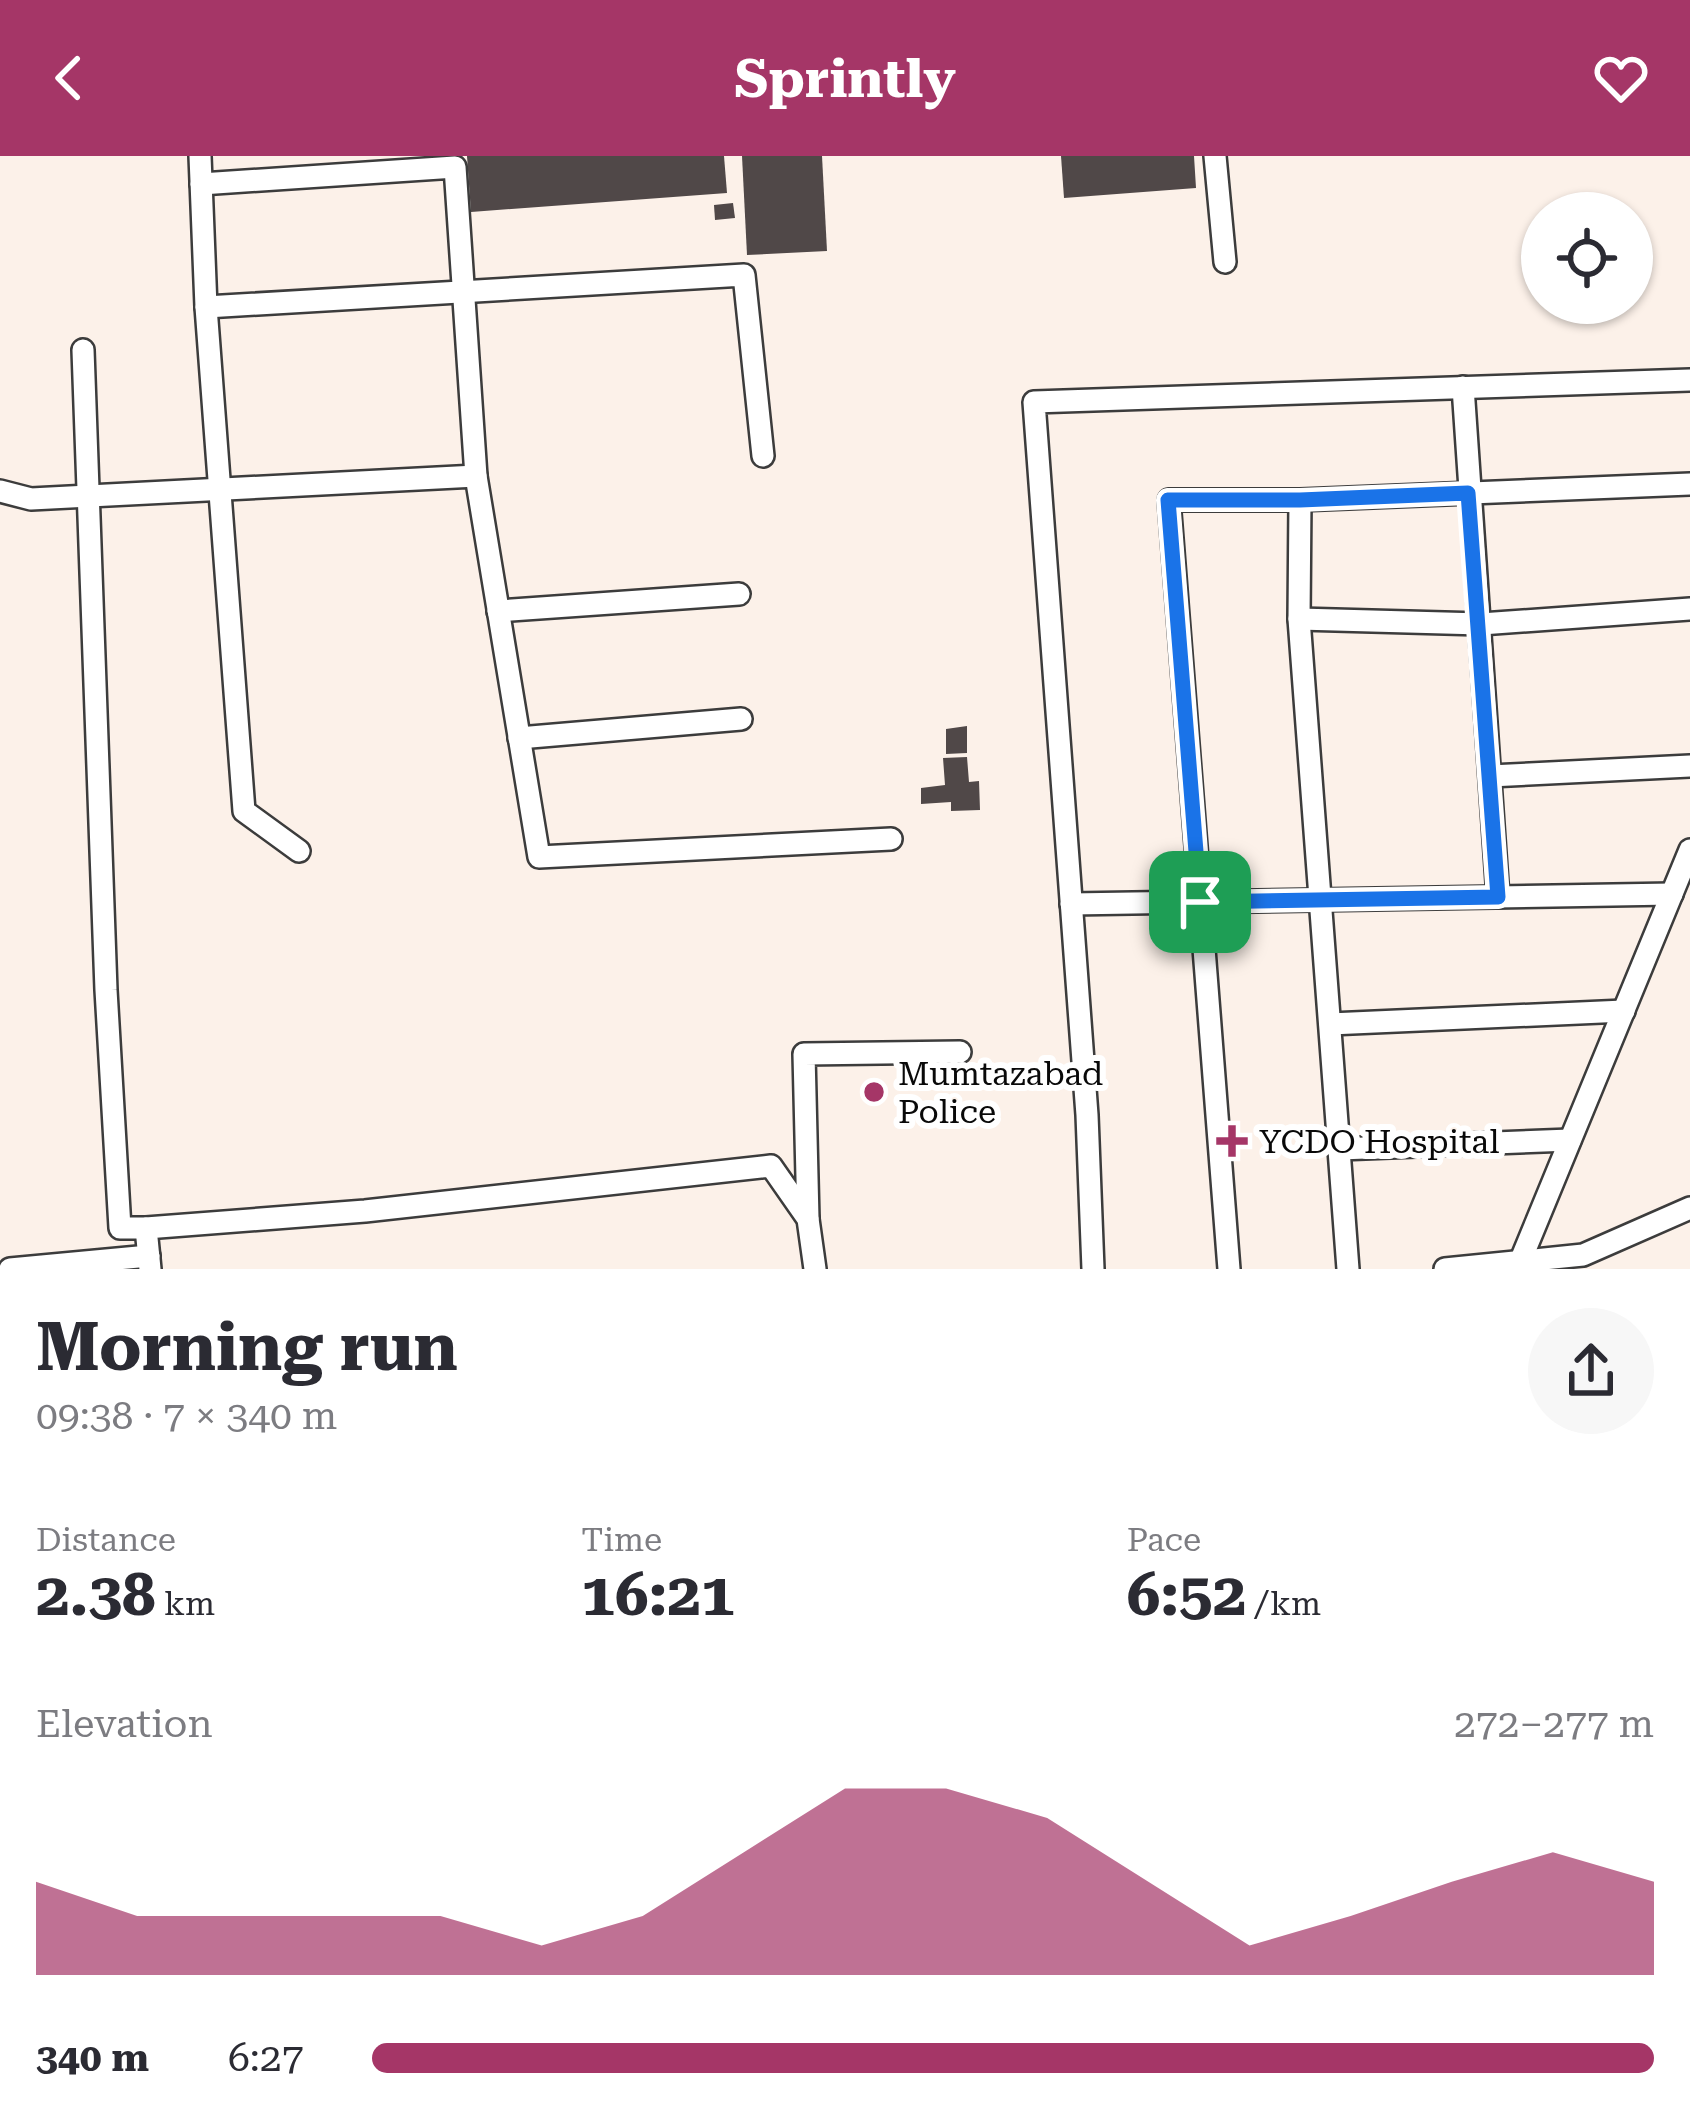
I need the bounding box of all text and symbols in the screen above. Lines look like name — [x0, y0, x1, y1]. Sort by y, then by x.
icon: back — [36, 45, 102, 111]
icon: heart — [1588, 45, 1654, 111]
text: Sprintly — [734, 47, 956, 110]
map controls — [1521, 192, 1653, 324]
button: locate — [1521, 192, 1653, 324]
pin — [1149, 851, 1251, 953]
icon: arrive — [1167, 869, 1233, 935]
place label: Mumtazabad Police — [898, 1054, 1103, 1131]
marker: Mumtazabad Police — [861, 1079, 887, 1105]
place label: YCDO Hospital — [1259, 1122, 1499, 1161]
marker: YCDO Hospital — [1216, 1125, 1248, 1157]
button: share — [1528, 1308, 1654, 1434]
text: Morning run — [36, 1309, 458, 1386]
text: 09:38 · 7 × 340 m — [36, 1393, 337, 1439]
text: Distance — [36, 1520, 176, 1559]
text: Time — [581, 1520, 662, 1559]
text: Pace — [1127, 1520, 1201, 1559]
text: 2.38 — [36, 1559, 156, 1630]
text: 16:21 — [581, 1559, 735, 1630]
text: 6:52 — [1127, 1559, 1246, 1630]
text: km — [156, 1584, 215, 1623]
text: /km — [1246, 1584, 1321, 1623]
text: Elevation — [36, 1701, 213, 1747]
text: 272–277 m — [1454, 1701, 1654, 1747]
text: 340 m — [36, 2035, 149, 2081]
text: 6:27 — [228, 2035, 304, 2081]

